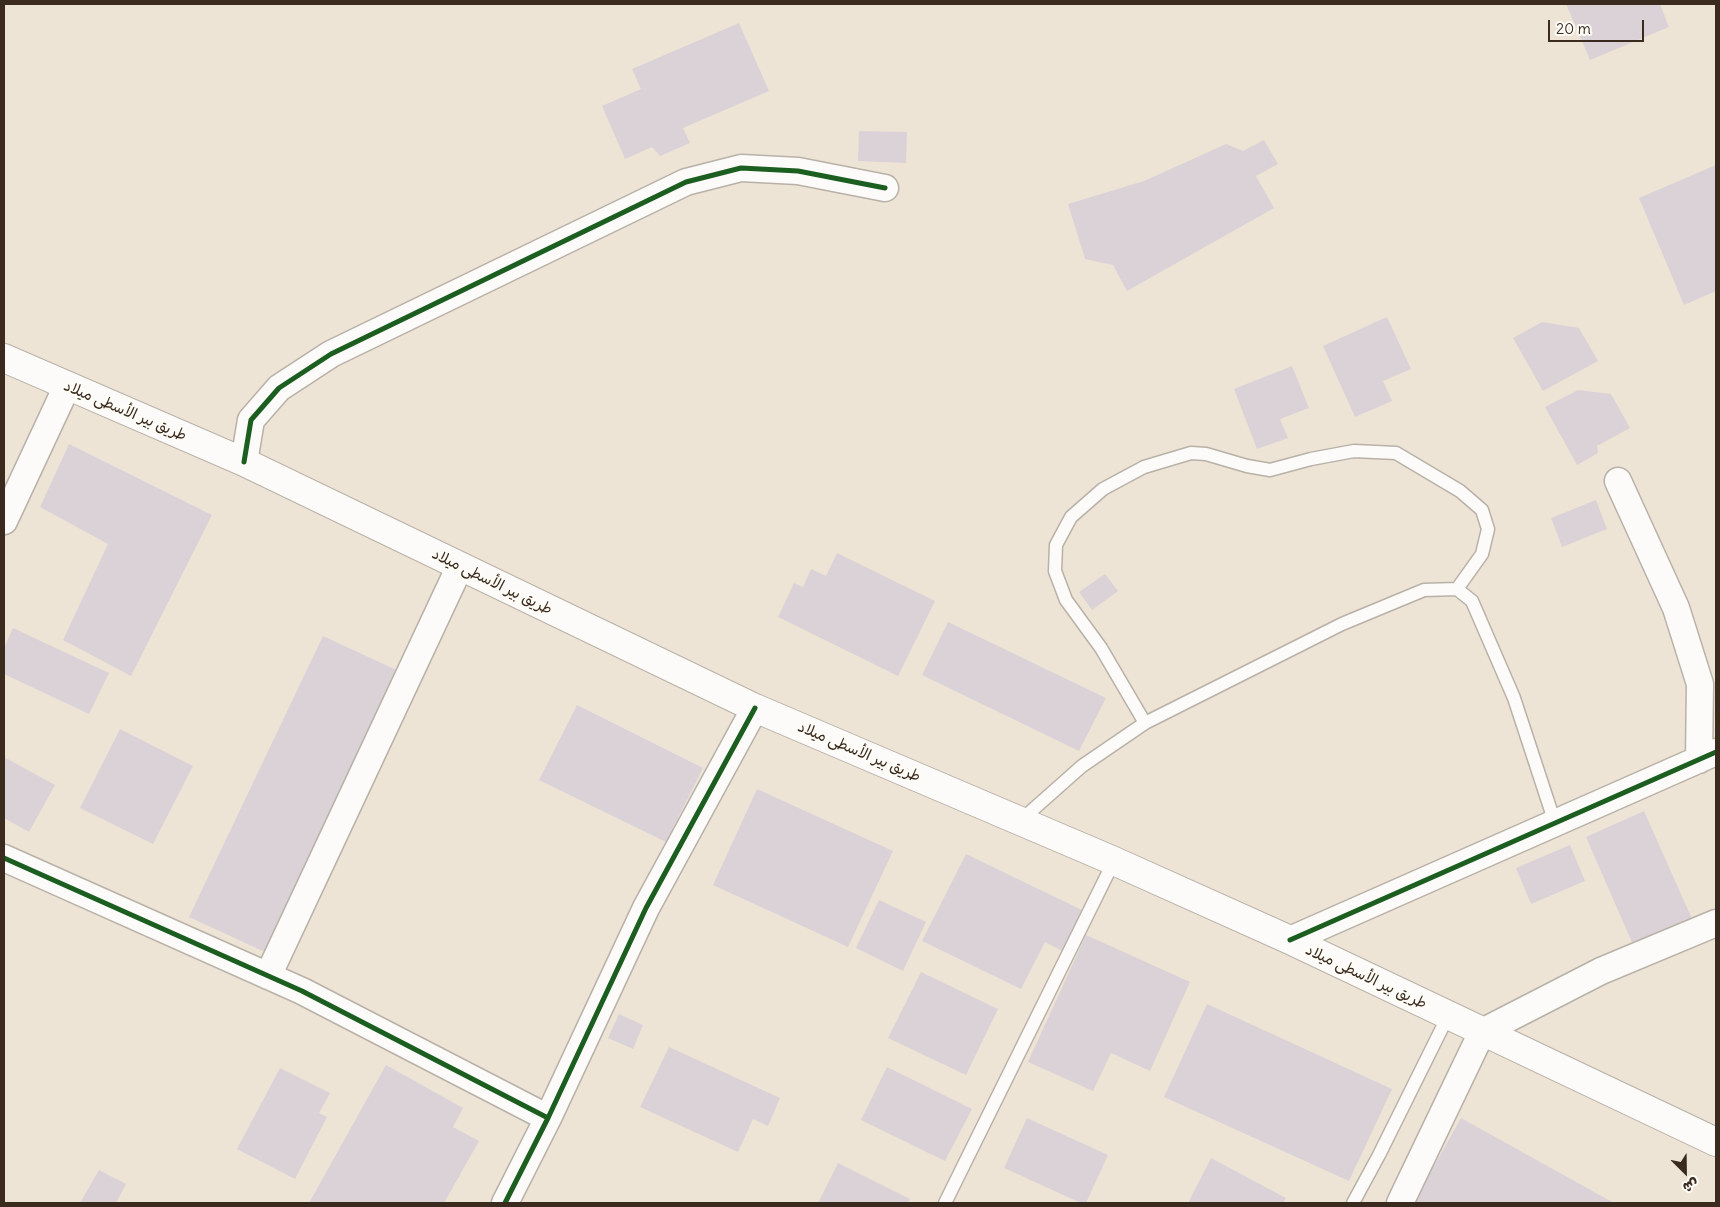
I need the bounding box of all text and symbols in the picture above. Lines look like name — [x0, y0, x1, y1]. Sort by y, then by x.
scale bar — [1550, 10, 1646, 42]
text: 20 m — [1556, 19, 1591, 38]
street label: طريق بير الأسطى ميلاد — [61, 377, 189, 445]
street label: طريق بير الأسطى ميلاد — [429, 545, 555, 619]
street label: طريق بير الأسطى ميلاد — [795, 718, 923, 786]
street label: طريق بير الأسطى ميلاد — [1303, 941, 1429, 1013]
north arrow — [1660, 1147, 1710, 1197]
text: ش — [1680, 1175, 1701, 1197]

